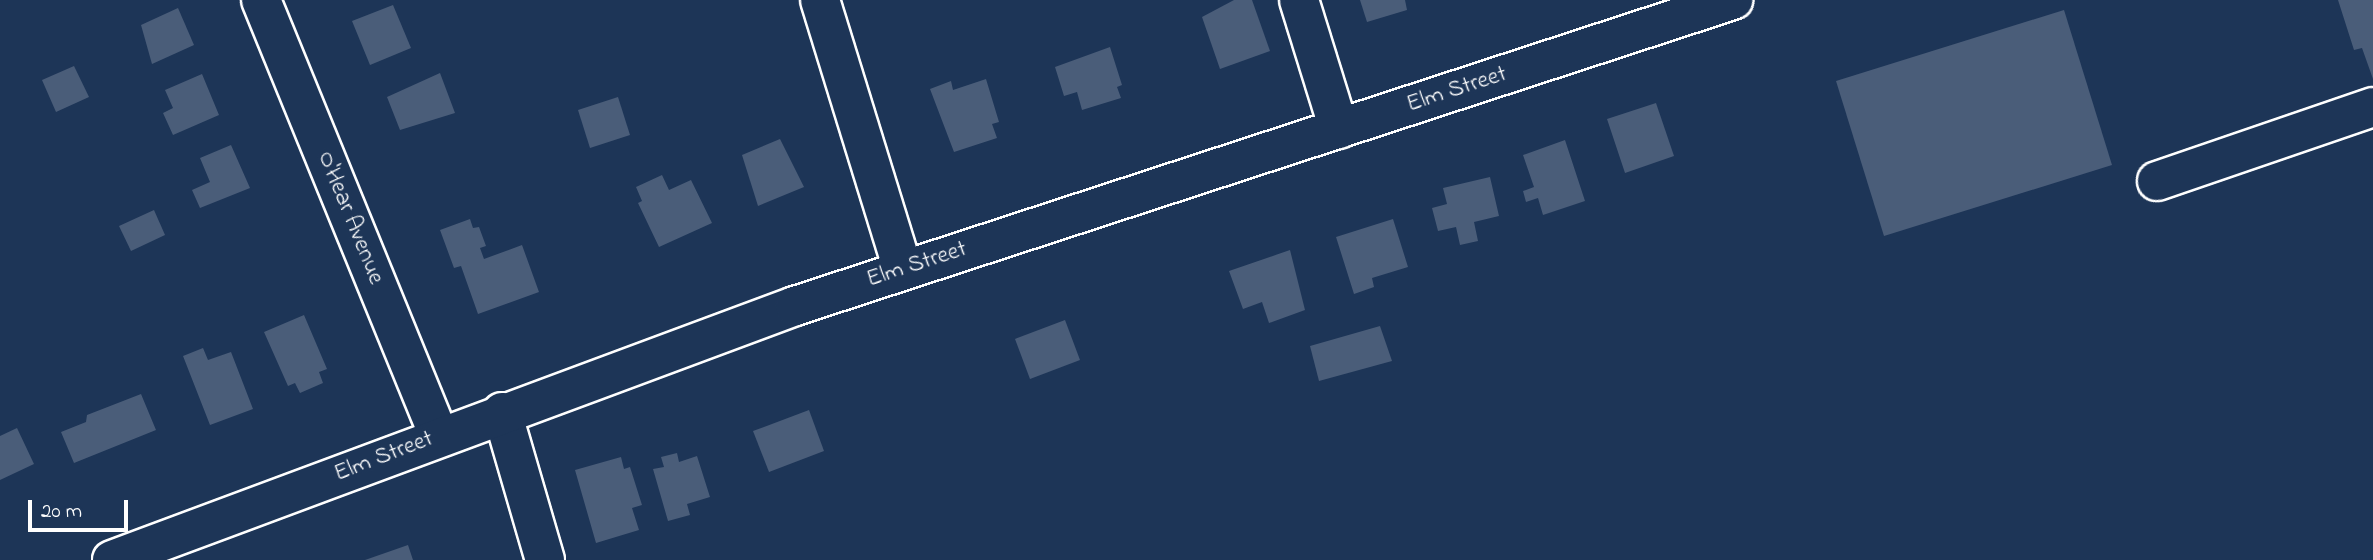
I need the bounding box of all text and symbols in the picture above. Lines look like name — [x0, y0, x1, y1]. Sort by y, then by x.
street label: Elm Street — [1403, 60, 1511, 120]
street label: O'Hear Avenue — [310, 147, 390, 289]
street label: Elm Street — [863, 235, 971, 295]
street label: Elm Street — [330, 425, 438, 489]
scale bar — [32, 486, 131, 530]
text: 20 m — [41, 497, 82, 527]

